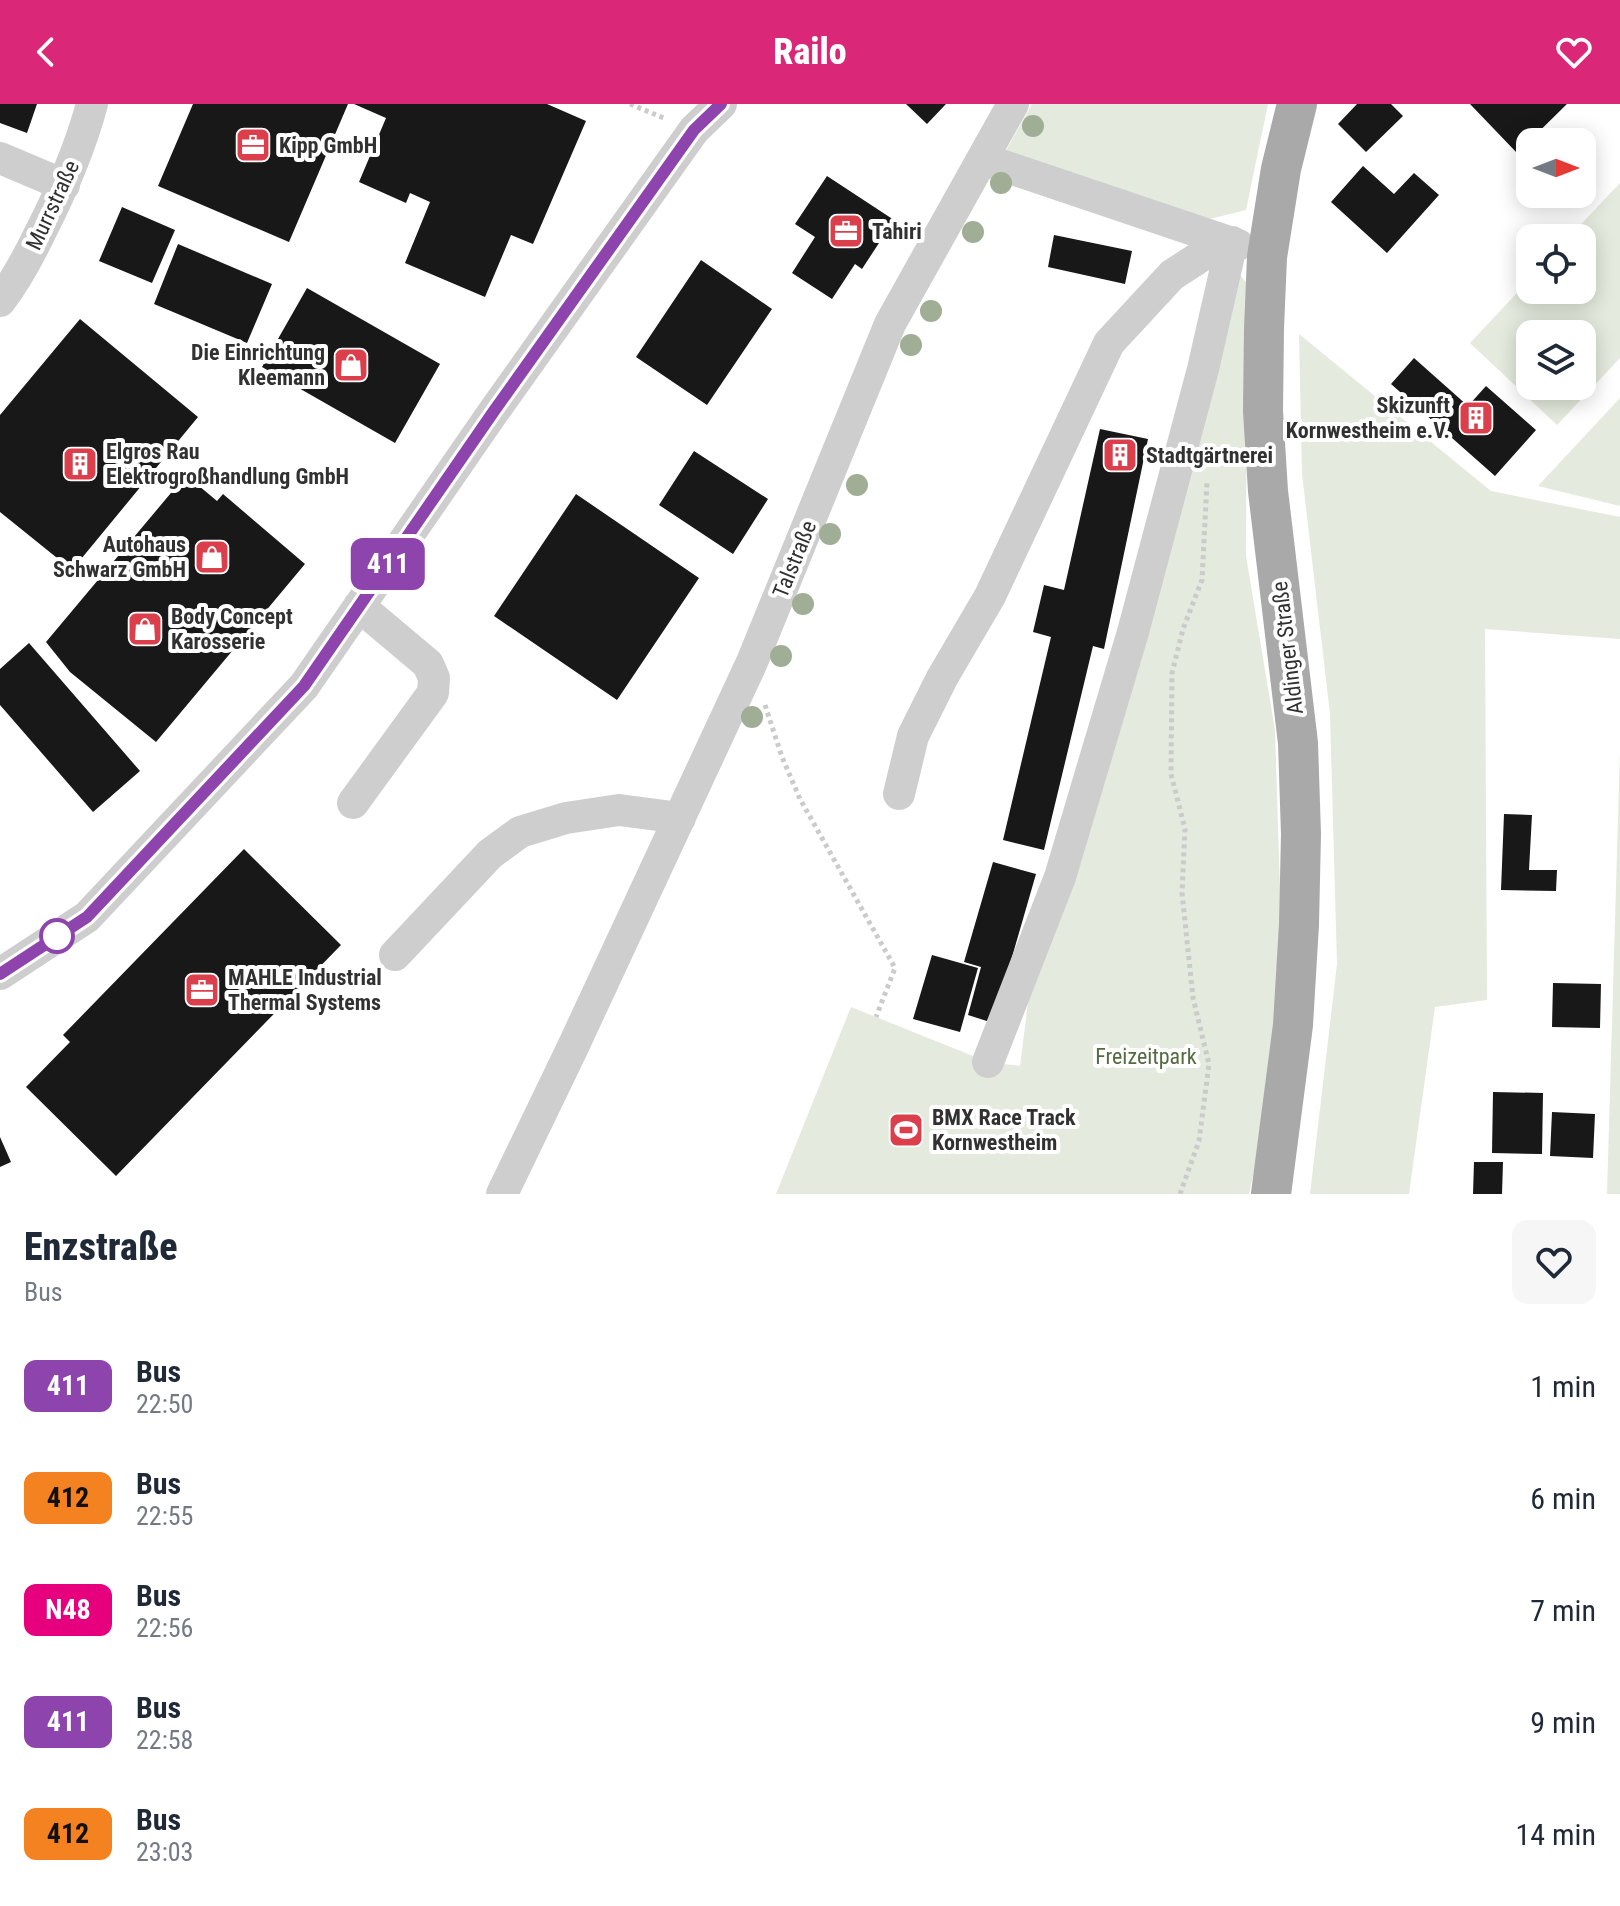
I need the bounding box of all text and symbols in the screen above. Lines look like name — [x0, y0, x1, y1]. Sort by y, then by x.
icon: back — [24, 30, 68, 74]
icon: heart — [1552, 30, 1596, 74]
text: Railo — [773, 31, 847, 73]
office icon: Kipp GmbH — [234, 126, 272, 164]
north arrow — [1516, 128, 1596, 208]
map controls — [1516, 128, 1596, 400]
place label: Kipp GmbH — [279, 133, 377, 158]
street label: Murrstraße — [21, 157, 84, 254]
office icon: Tahiri — [827, 212, 865, 250]
place label: Tahiri — [872, 219, 922, 244]
button: locate — [1516, 224, 1596, 304]
button: layers — [1516, 320, 1596, 400]
place label: Die Einrichtung Kleemann — [191, 340, 325, 390]
shop icon: Die Einrichtung Kleemann — [332, 346, 370, 384]
place label: Skizunft Kornwestheim e.V. — [1286, 393, 1450, 443]
building icon: Skizunft Kornwestheim e.V. — [1457, 399, 1495, 437]
building icon: Stadtgärtnerei — [1101, 436, 1139, 474]
place label: Elgros Rau Elektrogroßhandlung GmbH — [106, 439, 349, 489]
place label: Stadtgärtnerei — [1146, 443, 1273, 468]
building icon: Elgros Rau Elektrogroßhandlung GmbH — [61, 445, 99, 483]
street label: Talstraße — [768, 517, 821, 601]
place label: Autohaus Schwarz GmbH — [53, 532, 186, 582]
shop icon: Autohaus Schwarz GmbH — [193, 538, 231, 576]
line badge: 411 — [342, 538, 434, 590]
text: 411 — [367, 547, 409, 580]
street label: Aldinger Straße — [1267, 580, 1308, 716]
place label: Body Concept Karosserie — [171, 604, 293, 654]
shop icon: Body Concept Karosserie — [126, 610, 164, 648]
unlabelled marker — [40, 919, 74, 953]
place label: MAHLE Industrial Thermal Systems — [228, 965, 382, 1015]
office icon: MAHLE Industrial Thermal Systems — [183, 971, 221, 1009]
park label: Freizeitpark — [1095, 1044, 1197, 1069]
place label: BMX Race Track Kornwestheim — [932, 1105, 1076, 1155]
sports icon: BMX Race Track Kornwestheim — [887, 1111, 925, 1149]
button: heart — [1512, 1220, 1596, 1304]
text: Enzstraße — [24, 1225, 178, 1269]
text: Bus — [24, 1277, 63, 1307]
text: Bus — [136, 1354, 181, 1389]
text: 411 — [47, 1369, 89, 1402]
text: 1 min — [1530, 1369, 1596, 1404]
text: 22:50 — [136, 1389, 193, 1419]
text: Bus — [136, 1466, 181, 1501]
text: 412 — [47, 1481, 89, 1514]
text: 6 min — [1530, 1481, 1596, 1516]
text: 22:55 — [136, 1501, 193, 1531]
text: Bus — [136, 1578, 181, 1613]
text: N48 — [45, 1593, 91, 1626]
text: 7 min — [1530, 1593, 1596, 1628]
text: 22:56 — [136, 1613, 193, 1643]
text: Bus — [136, 1690, 181, 1725]
text: 411 — [47, 1705, 89, 1738]
text: 9 min — [1530, 1705, 1596, 1740]
text: 22:58 — [136, 1725, 193, 1755]
text: Bus — [136, 1802, 181, 1837]
text: 412 — [47, 1817, 89, 1850]
text: 14 min — [1515, 1817, 1596, 1852]
text: 23:03 — [136, 1837, 193, 1867]

